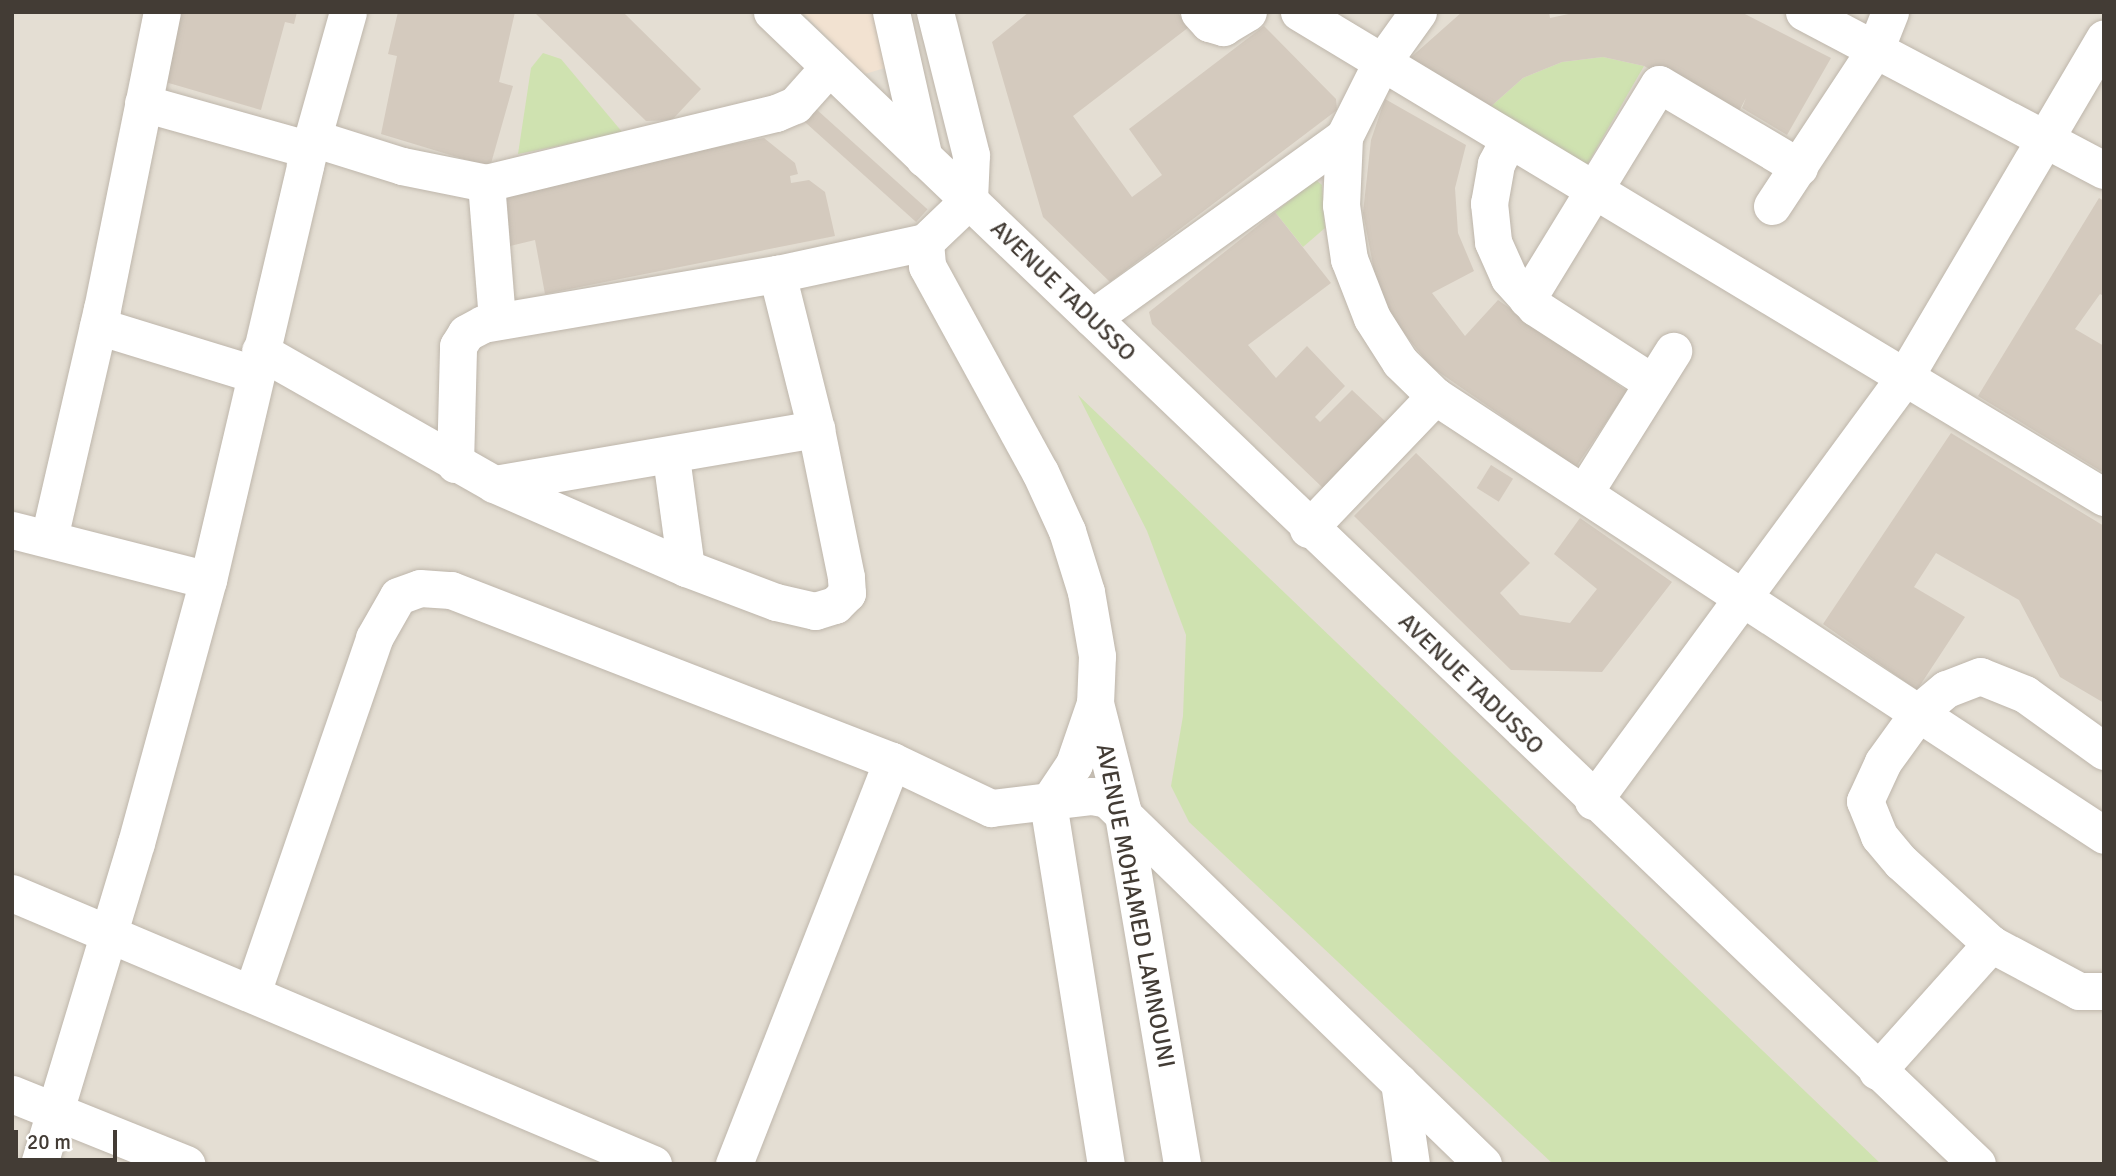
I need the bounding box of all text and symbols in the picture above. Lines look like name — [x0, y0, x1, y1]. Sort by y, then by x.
street label: AVENUE TADUSSO — [984, 214, 1142, 368]
street label: AVENUE TADUSSO — [1392, 607, 1550, 761]
street label: AVENUE MOHAMED LAMNOUNI — [1089, 741, 1181, 1071]
scale bar — [18, 1116, 121, 1160]
text: 20 m — [27, 1129, 71, 1155]

